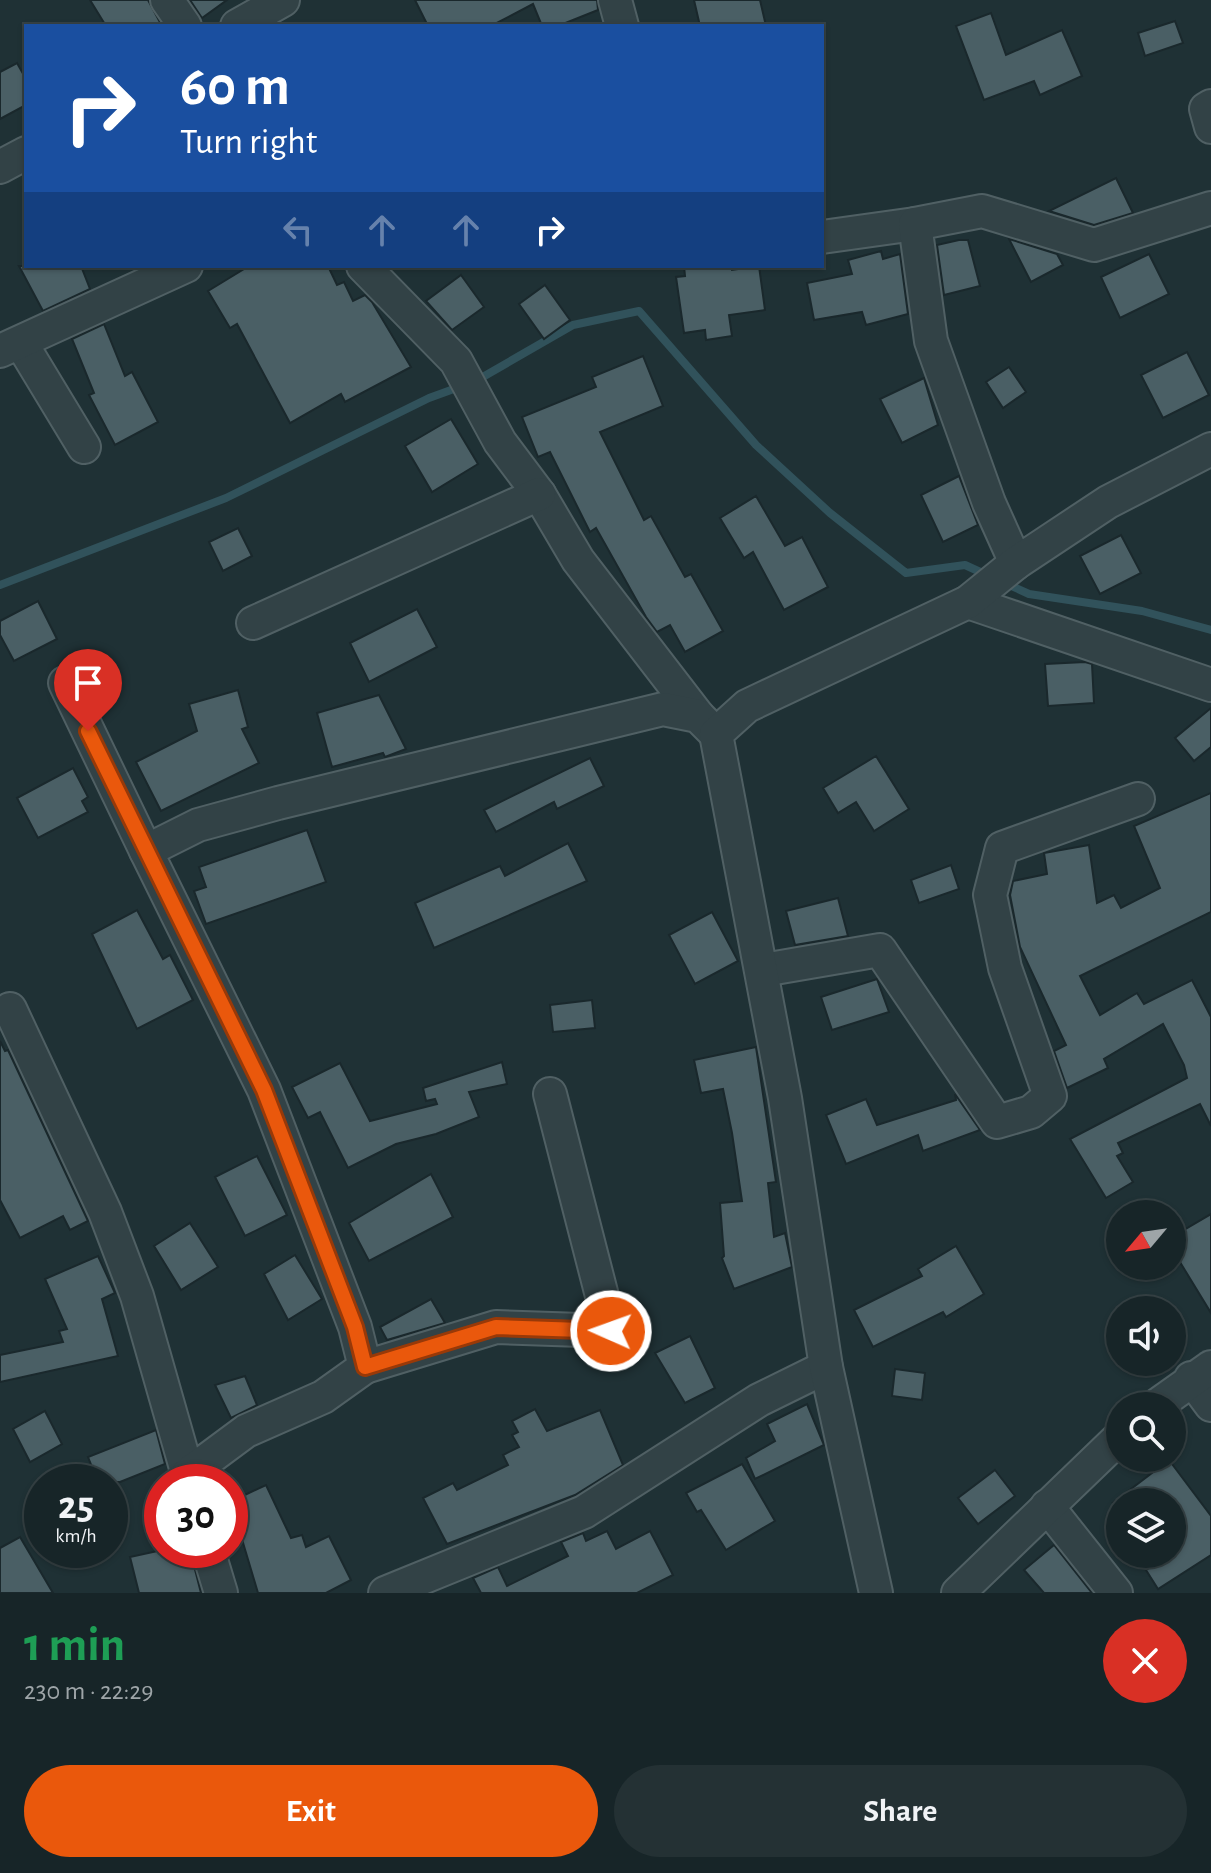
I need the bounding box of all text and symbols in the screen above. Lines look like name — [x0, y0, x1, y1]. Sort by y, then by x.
icon: right — [48, 56, 152, 160]
text: 60 m — [180, 59, 290, 115]
text: Turn right — [180, 124, 317, 160]
icon: left — [276, 208, 320, 252]
icon: ahead — [360, 208, 404, 252]
icon: ahead — [444, 208, 488, 252]
icon: right — [528, 208, 572, 252]
pin — [54, 649, 122, 731]
icon: arrive — [66, 661, 110, 705]
north arrow — [1106, 1200, 1186, 1280]
map controls — [1106, 1200, 1186, 1568]
position arrow — [569, 1289, 653, 1373]
button: sound — [1106, 1296, 1186, 1376]
button: search — [1106, 1392, 1186, 1472]
speed limit sign: 30 — [144, 1464, 248, 1568]
text: 25 — [58, 1486, 94, 1526]
button: layers — [1106, 1488, 1186, 1568]
text: km/h — [55, 1526, 97, 1546]
button: close — [1103, 1619, 1187, 1703]
text: 1 min — [24, 1622, 125, 1670]
text: 230 m · 22:29 — [24, 1678, 154, 1704]
button: Exit — [24, 1765, 598, 1857]
button: Share — [614, 1765, 1187, 1857]

